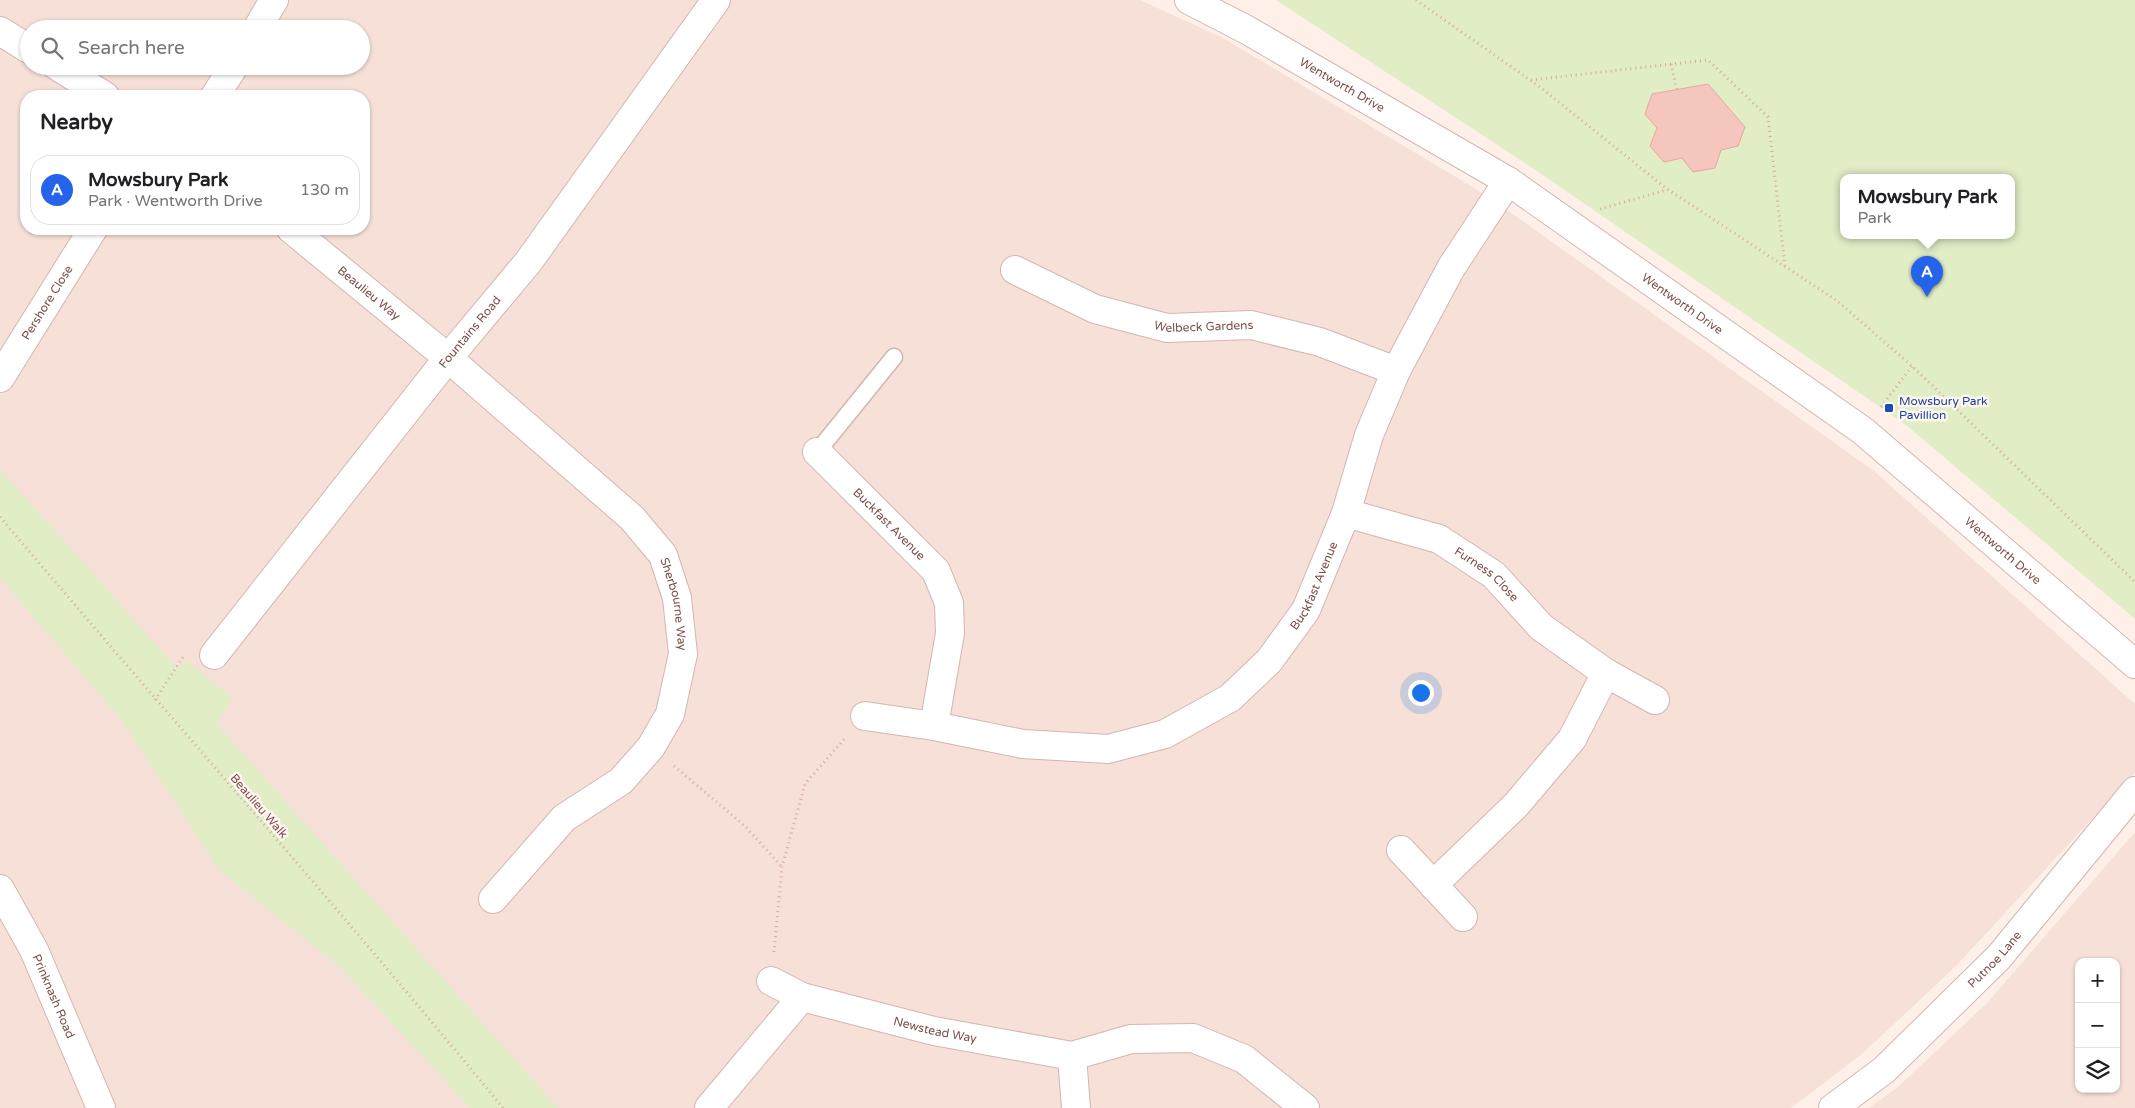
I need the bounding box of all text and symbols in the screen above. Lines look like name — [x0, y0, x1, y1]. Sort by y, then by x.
search box — [20, 20, 370, 75]
icon: search — [38, 34, 66, 62]
text: Search here — [78, 37, 185, 59]
street label: Wentworth Drive — [1297, 55, 1387, 115]
text: Nearby — [40, 110, 113, 135]
text: Mowsbury Park — [88, 169, 228, 191]
popup — [1840, 174, 2015, 239]
text: A — [51, 180, 63, 200]
text: 130 m — [300, 180, 349, 200]
text: Mowsbury Park — [1857, 186, 1998, 208]
text: Park · Wentworth Drive — [88, 191, 263, 211]
text: Park — [1857, 208, 1892, 228]
pin: A — [1911, 256, 1943, 297]
street label: Pershore Close — [19, 262, 76, 342]
street label: Beaulieu Way — [335, 263, 404, 323]
street label: Wentworth Drive — [1639, 270, 1726, 337]
street label: Fountains Road — [436, 293, 504, 371]
street label: Welbeck Gardens — [1152, 318, 1254, 335]
place label: Mowsbury Park Pavillion — [1899, 394, 1988, 422]
marker: Mowsbury Park Pavillion — [1883, 402, 1895, 414]
street label: Buckfast Avenue — [850, 485, 928, 563]
street label: Wentworth Drive — [1962, 514, 2044, 587]
street label: Buckfast Avenue — [1287, 539, 1341, 633]
street label: Furness Close — [1452, 544, 1522, 604]
street label: Sherbourne Way — [657, 556, 690, 652]
your location — [1408, 680, 1434, 706]
street label: Beaulieu Walk — [227, 771, 291, 841]
street label: Putnoe Lane — [1965, 928, 2024, 991]
street label: Prinknash Road — [30, 952, 78, 1040]
map controls — [2075, 958, 2120, 1093]
button: + — [2075, 958, 2120, 1003]
button: − — [2075, 1003, 2120, 1048]
street label: Newstead Way — [892, 1014, 978, 1046]
button: layers — [2075, 1048, 2120, 1093]

